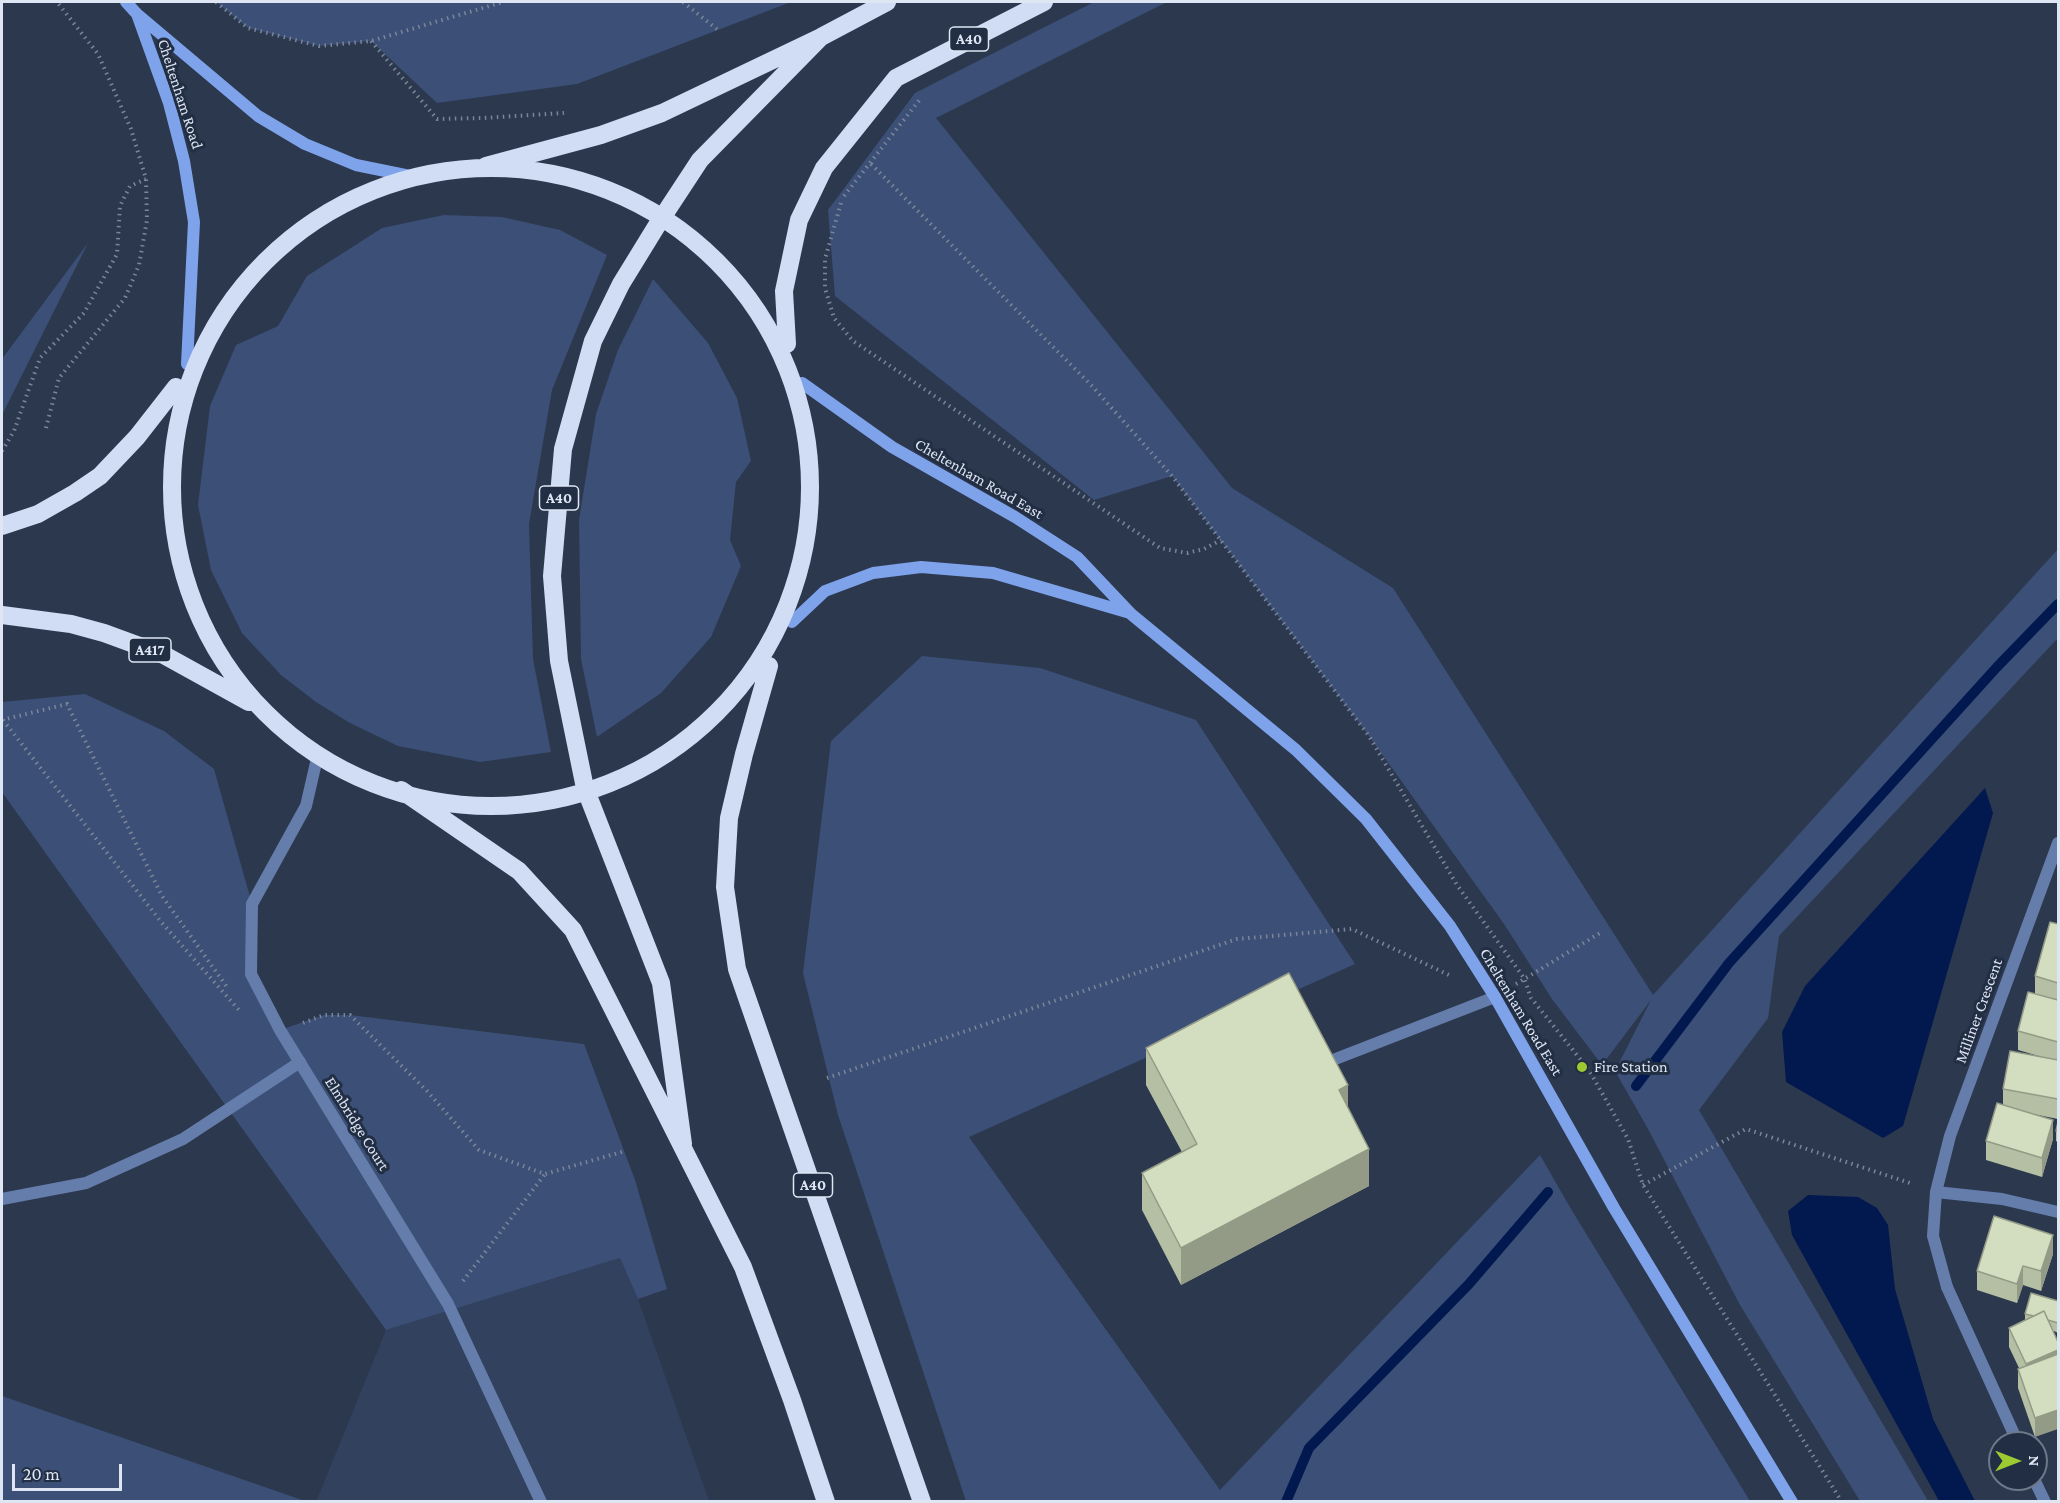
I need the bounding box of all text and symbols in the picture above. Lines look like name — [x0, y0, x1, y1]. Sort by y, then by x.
road number: A40 — [950, 27, 988, 51]
street label: Cheltenham Road — [153, 37, 207, 151]
street label: Cheltenham Road East — [911, 434, 1047, 524]
road number: A40 — [540, 486, 578, 510]
road number: A417 — [129, 638, 171, 662]
street label: Cheltenham Road East — [1475, 945, 1567, 1079]
street label: Milliner Crescent — [1951, 956, 2007, 1066]
place label: Fire Station — [1594, 1057, 1667, 1077]
marker: Fire Station — [1575, 1060, 1589, 1074]
street label: Elmbridge Court — [321, 1074, 393, 1174]
road number: A40 — [794, 1173, 832, 1197]
north arrow — [1988, 1431, 2048, 1491]
scale bar — [15, 1452, 124, 1490]
text: N — [2026, 1456, 2043, 1466]
text: 20 m — [23, 1464, 60, 1484]

